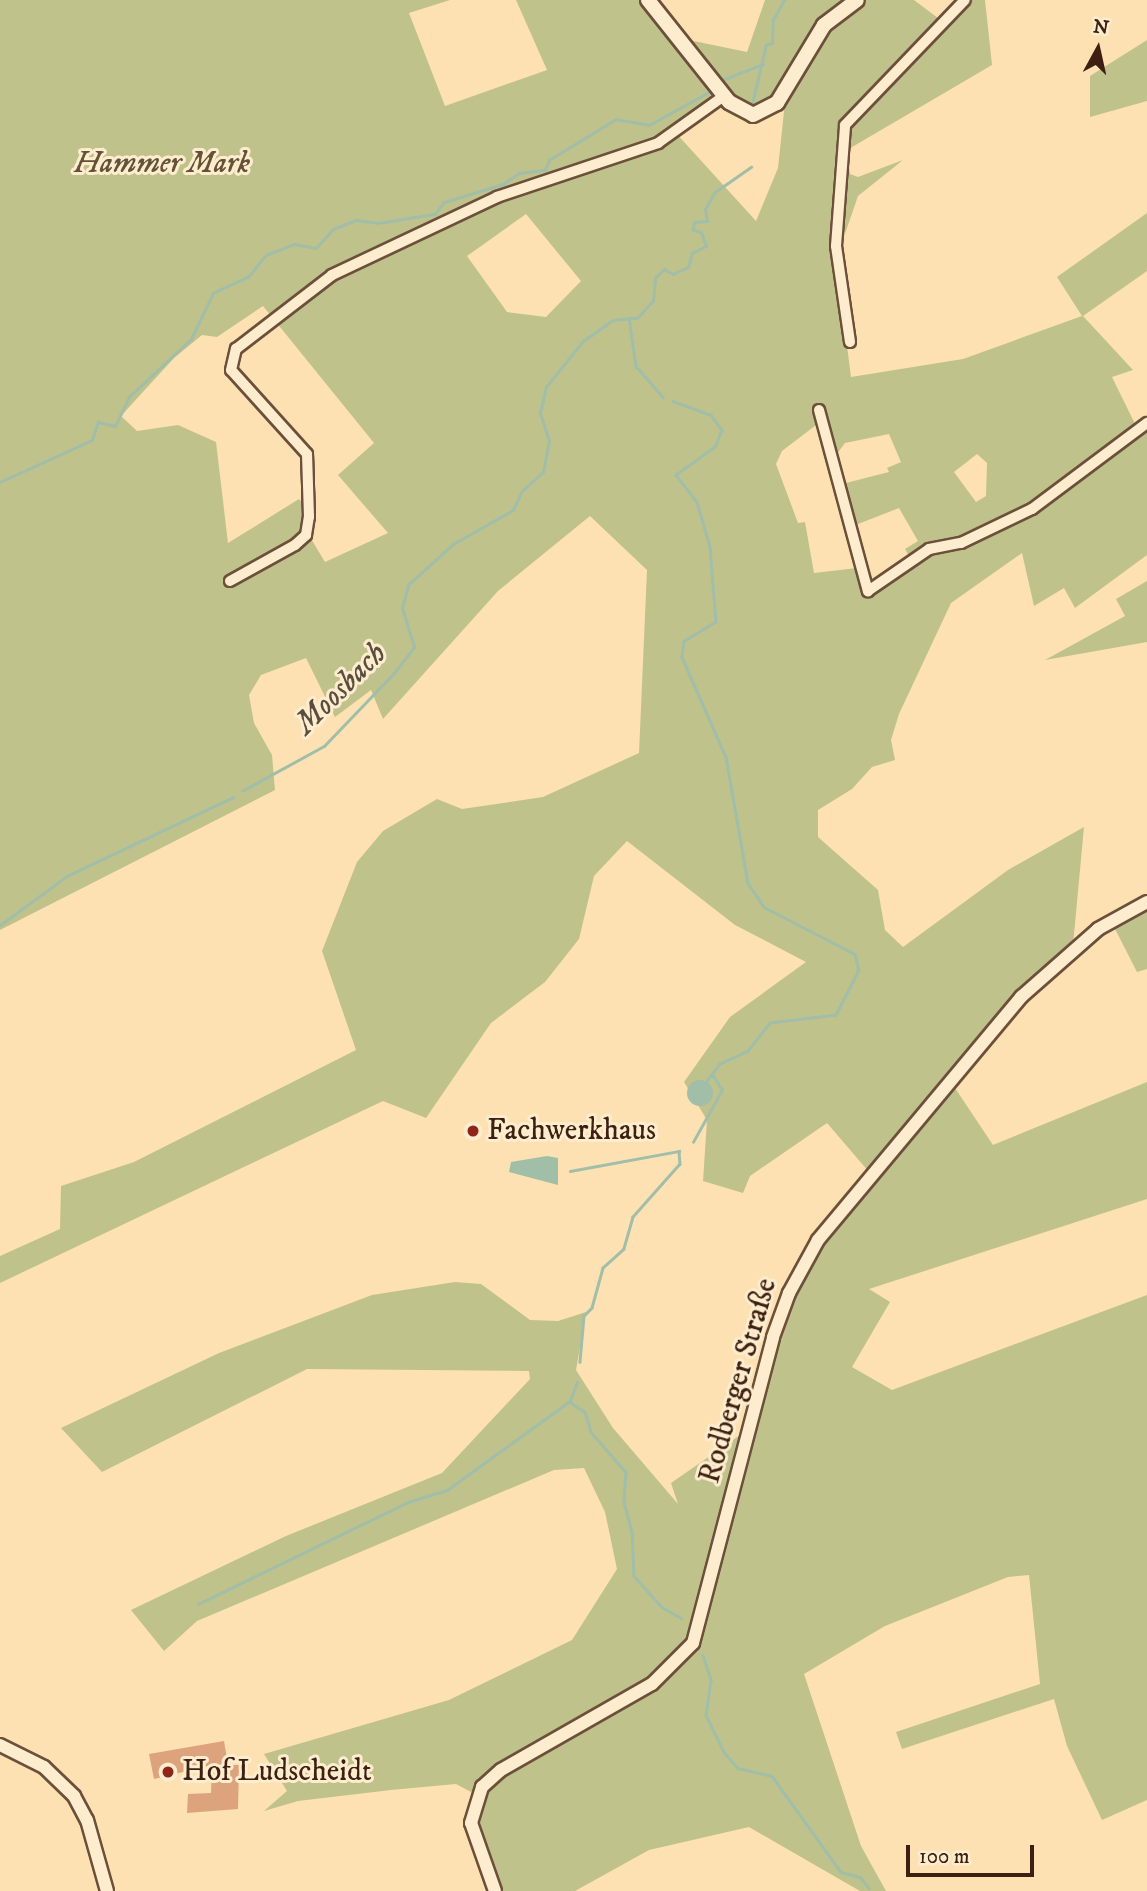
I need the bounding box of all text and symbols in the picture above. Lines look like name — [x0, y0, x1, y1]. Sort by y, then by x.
north arrow — [1063, 14, 1133, 84]
text: N — [1092, 15, 1110, 40]
park label: Hammer Mark — [74, 146, 250, 182]
water label: Moosbach — [287, 635, 395, 743]
place label: Fachwerkhaus — [487, 1113, 656, 1149]
marker: Fachwerkhaus — [465, 1123, 481, 1139]
street label: Rodberger Straße — [693, 1274, 785, 1488]
place label: Hof Ludscheidt — [182, 1754, 372, 1790]
marker: Hof Ludscheidt — [160, 1764, 176, 1780]
scale bar — [909, 1832, 1037, 1876]
text: 100 m — [919, 1844, 970, 1870]

